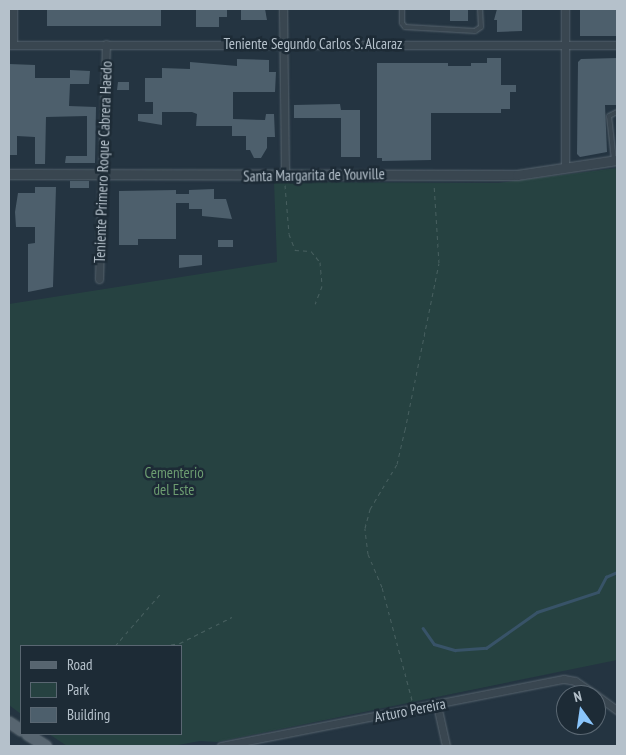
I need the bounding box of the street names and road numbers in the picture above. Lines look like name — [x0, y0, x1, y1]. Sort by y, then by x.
street label: Teniente Segundo Carlos S. Alcaraz — [223, 35, 403, 53]
street label: Teniente Primero Roque Cabrera Haedo — [90, 61, 116, 263]
street label: Santa Margarita de Youville — [243, 165, 385, 185]
street label: Arturo Pereira — [373, 694, 447, 726]

